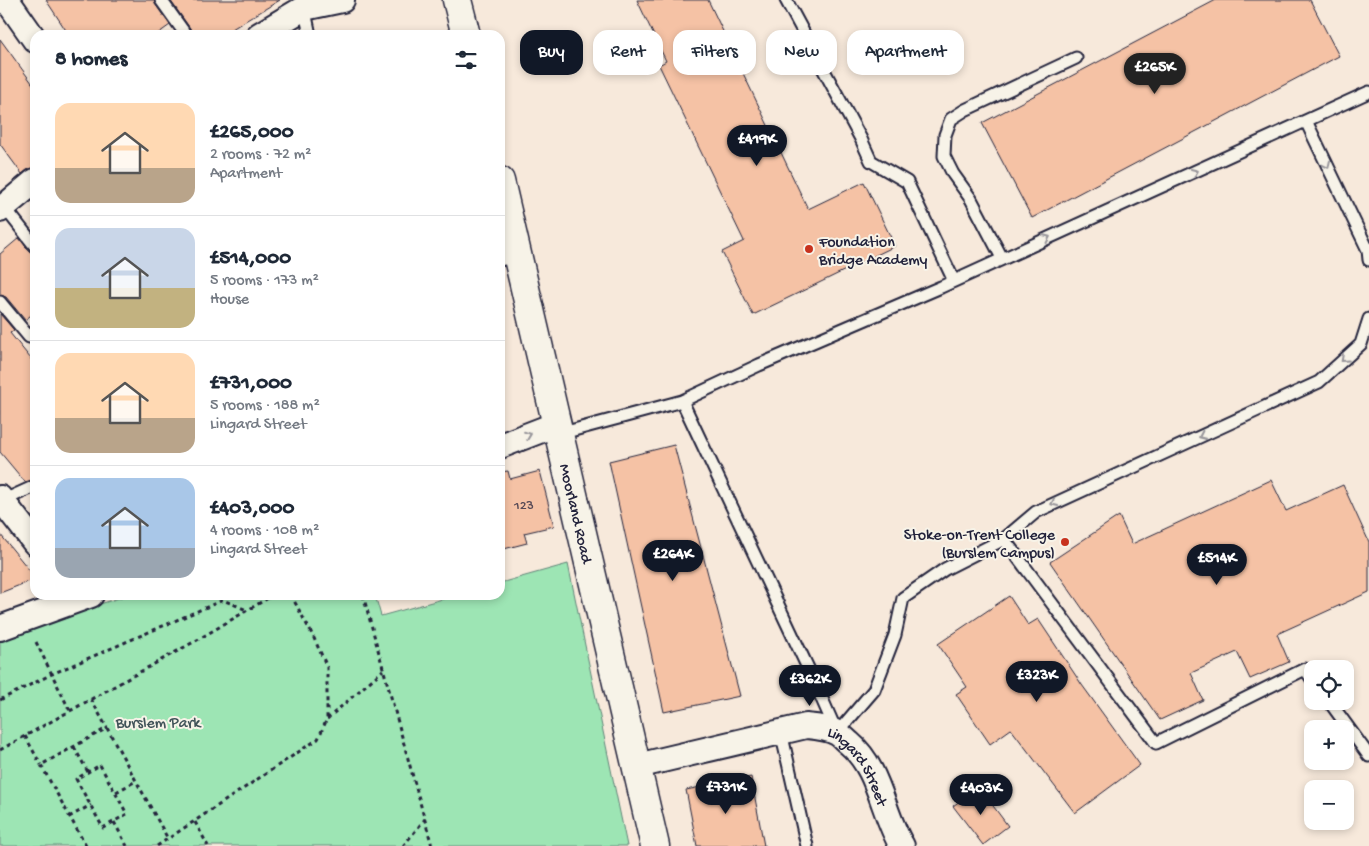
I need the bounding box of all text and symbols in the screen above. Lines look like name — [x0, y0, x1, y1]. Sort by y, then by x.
chip: Buy — [520, 30, 583, 75]
chip: Rent — [593, 30, 663, 75]
chip: Filters — [673, 30, 756, 75]
chip: New — [766, 30, 837, 75]
chip: Apartment — [847, 30, 964, 75]
icon: filters — [452, 46, 480, 74]
text: 8 homes — [55, 48, 127, 73]
pin: £265K — [1120, 52, 1190, 95]
text: £265K — [1135, 59, 1175, 78]
text: £265,000 — [210, 121, 294, 146]
icon: home — [95, 123, 155, 183]
pin: £419K — [722, 124, 792, 167]
text: £419K — [738, 131, 776, 150]
text: 2 rooms · 72 m² — [210, 146, 311, 165]
one-way arrow — [1321, 160, 1331, 169]
text: Apartment — [210, 165, 282, 184]
one-way arrow — [1190, 167, 1199, 178]
place label: Foundation Bridge Academy — [818, 234, 928, 271]
one-way arrow — [1042, 234, 1051, 245]
marker: Foundation Bridge Academy — [803, 243, 815, 255]
text: £514,000 — [210, 247, 291, 272]
icon: home — [95, 248, 155, 308]
text: 5 rooms · 173 m² — [210, 272, 319, 291]
text: House — [210, 291, 249, 310]
one-way arrow — [1341, 353, 1350, 362]
text: £731,000 — [210, 372, 292, 397]
icon: home — [95, 373, 155, 433]
text: 5 rooms · 188 m² — [210, 397, 320, 416]
text: Lingard Street — [210, 416, 306, 435]
one-way arrow — [1198, 429, 1207, 440]
one-way arrow — [524, 431, 532, 441]
street label: Moorland Road — [553, 462, 595, 567]
text: £403,000 — [210, 497, 294, 522]
one-way arrow — [1050, 497, 1059, 508]
icon: home — [95, 498, 155, 558]
house number: 123 — [513, 498, 534, 515]
text: 4 rooms · 108 m² — [210, 522, 319, 541]
place label: Stoke-on-Trent College (Burslem Campus) — [904, 527, 1056, 564]
marker: Stoke-on-Trent College (Burslem Campus) — [1059, 536, 1071, 548]
pin: £264K — [638, 540, 708, 582]
text: Lingard Street — [210, 541, 306, 560]
pin: £514K — [1182, 544, 1252, 586]
text: £264K — [653, 546, 693, 565]
text: £514K — [1198, 550, 1236, 569]
pin: £323K — [1002, 660, 1072, 703]
map controls — [1304, 660, 1354, 830]
button: locate — [1304, 660, 1354, 710]
pin: £362K — [775, 664, 845, 707]
text: £323K — [1017, 667, 1057, 686]
text: £362K — [790, 671, 830, 690]
park label: Burslem Park — [115, 715, 202, 734]
button: + — [1304, 720, 1354, 770]
street label: Lingard Street — [824, 724, 890, 810]
pin: £731K — [691, 772, 761, 815]
pin: £403K — [946, 774, 1016, 816]
text: £731K — [707, 779, 746, 798]
text: £403K — [961, 780, 1001, 799]
button: − — [1304, 780, 1354, 830]

